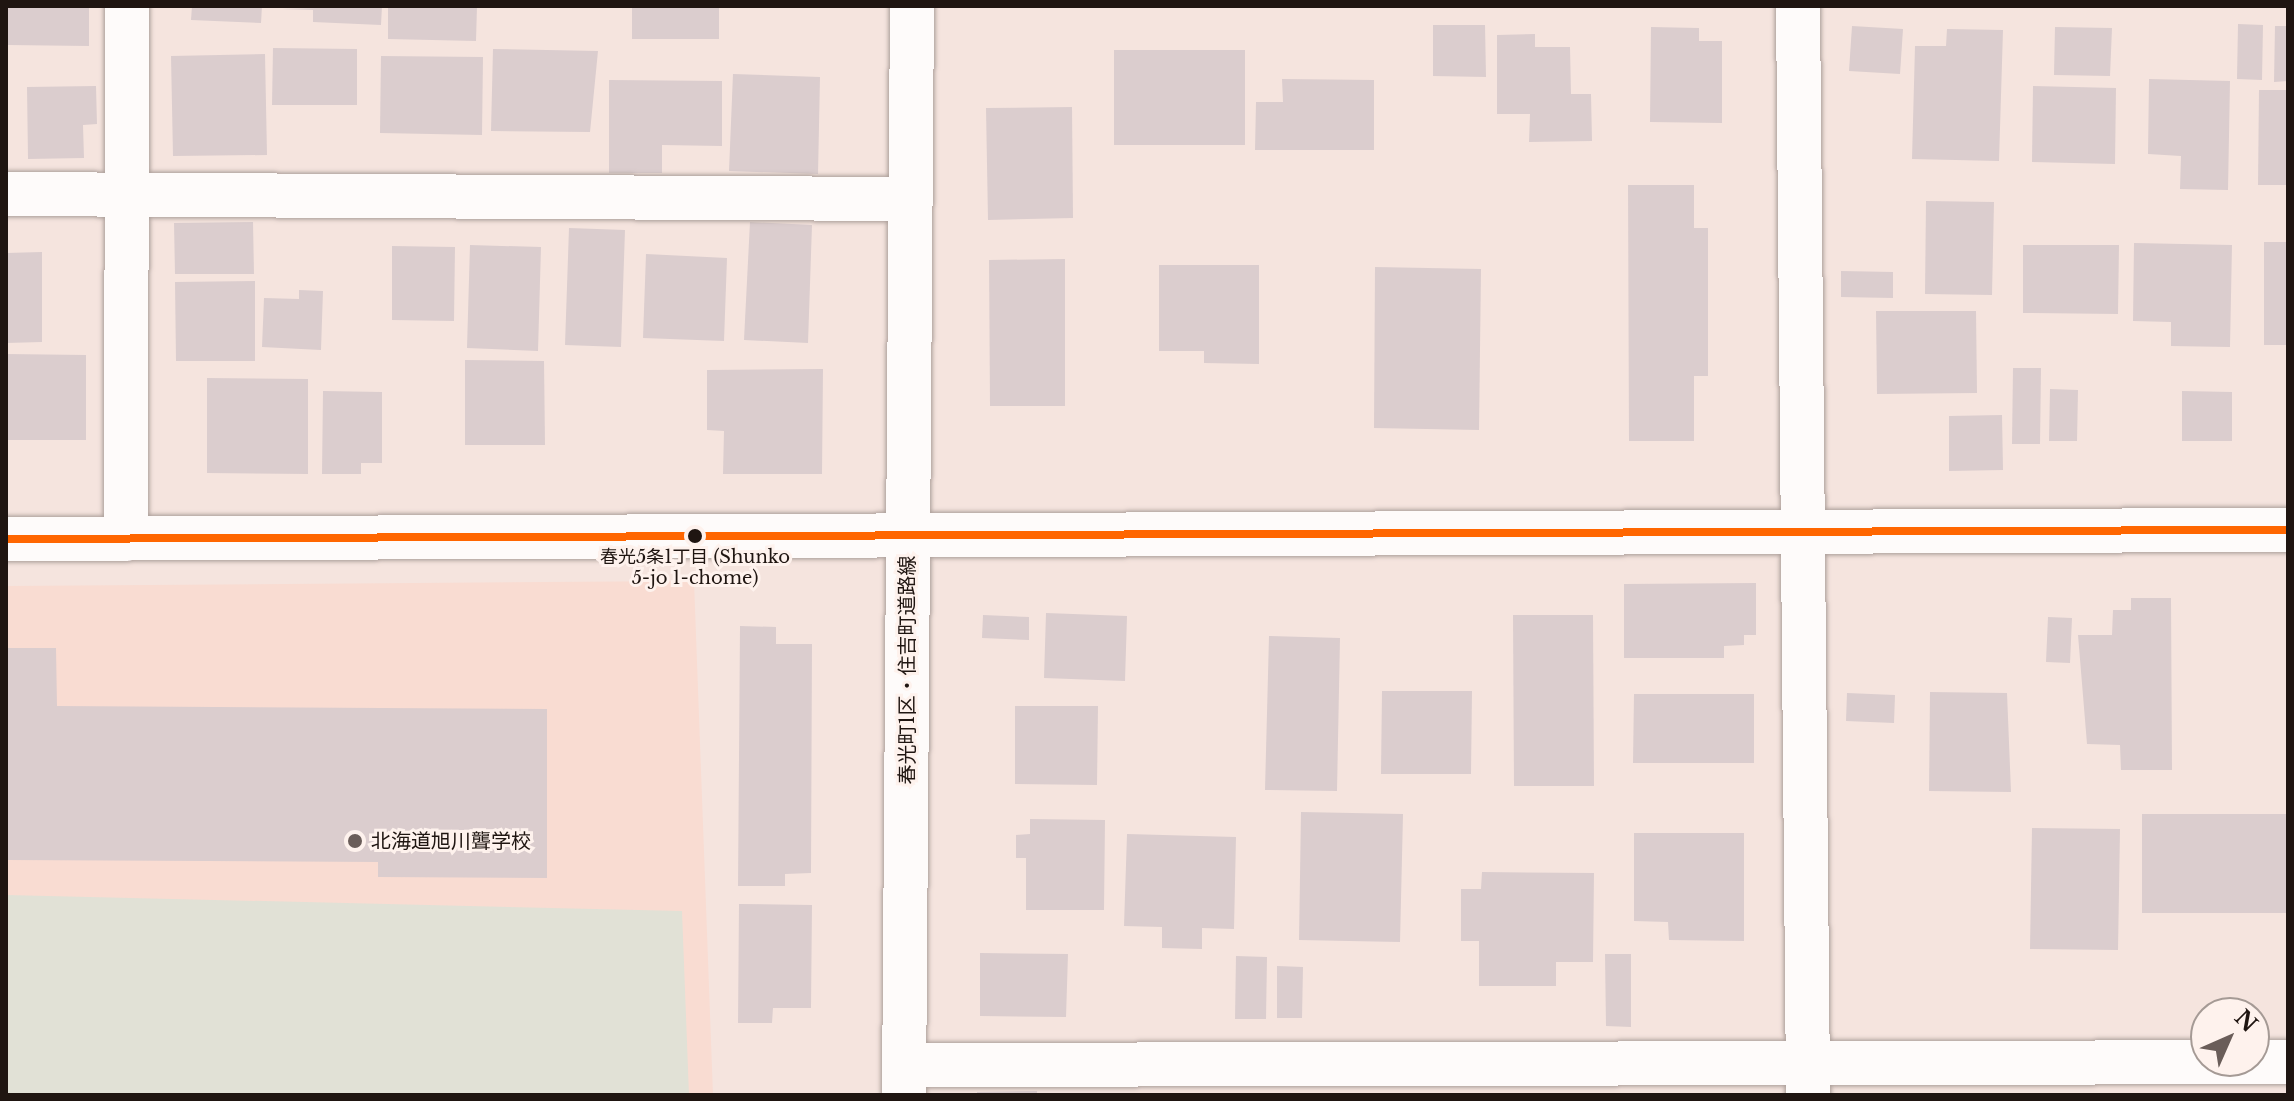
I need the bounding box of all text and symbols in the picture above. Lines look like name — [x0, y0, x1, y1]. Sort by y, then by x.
marker: 春光5条1丁目 (Shunko 5-jo 1-chome) — [687, 528, 703, 544]
place label: 春光5条1丁目 (Shunko 5-jo 1-chome) — [600, 547, 790, 590]
street label: 春光町1区・住吉町道路線 — [895, 556, 919, 784]
place label: 北海道旭川聾学校 — [371, 829, 531, 853]
marker: 北海道旭川聾学校 — [346, 832, 364, 850]
north arrow — [2190, 997, 2270, 1077]
text: N — [2229, 1004, 2263, 1038]

